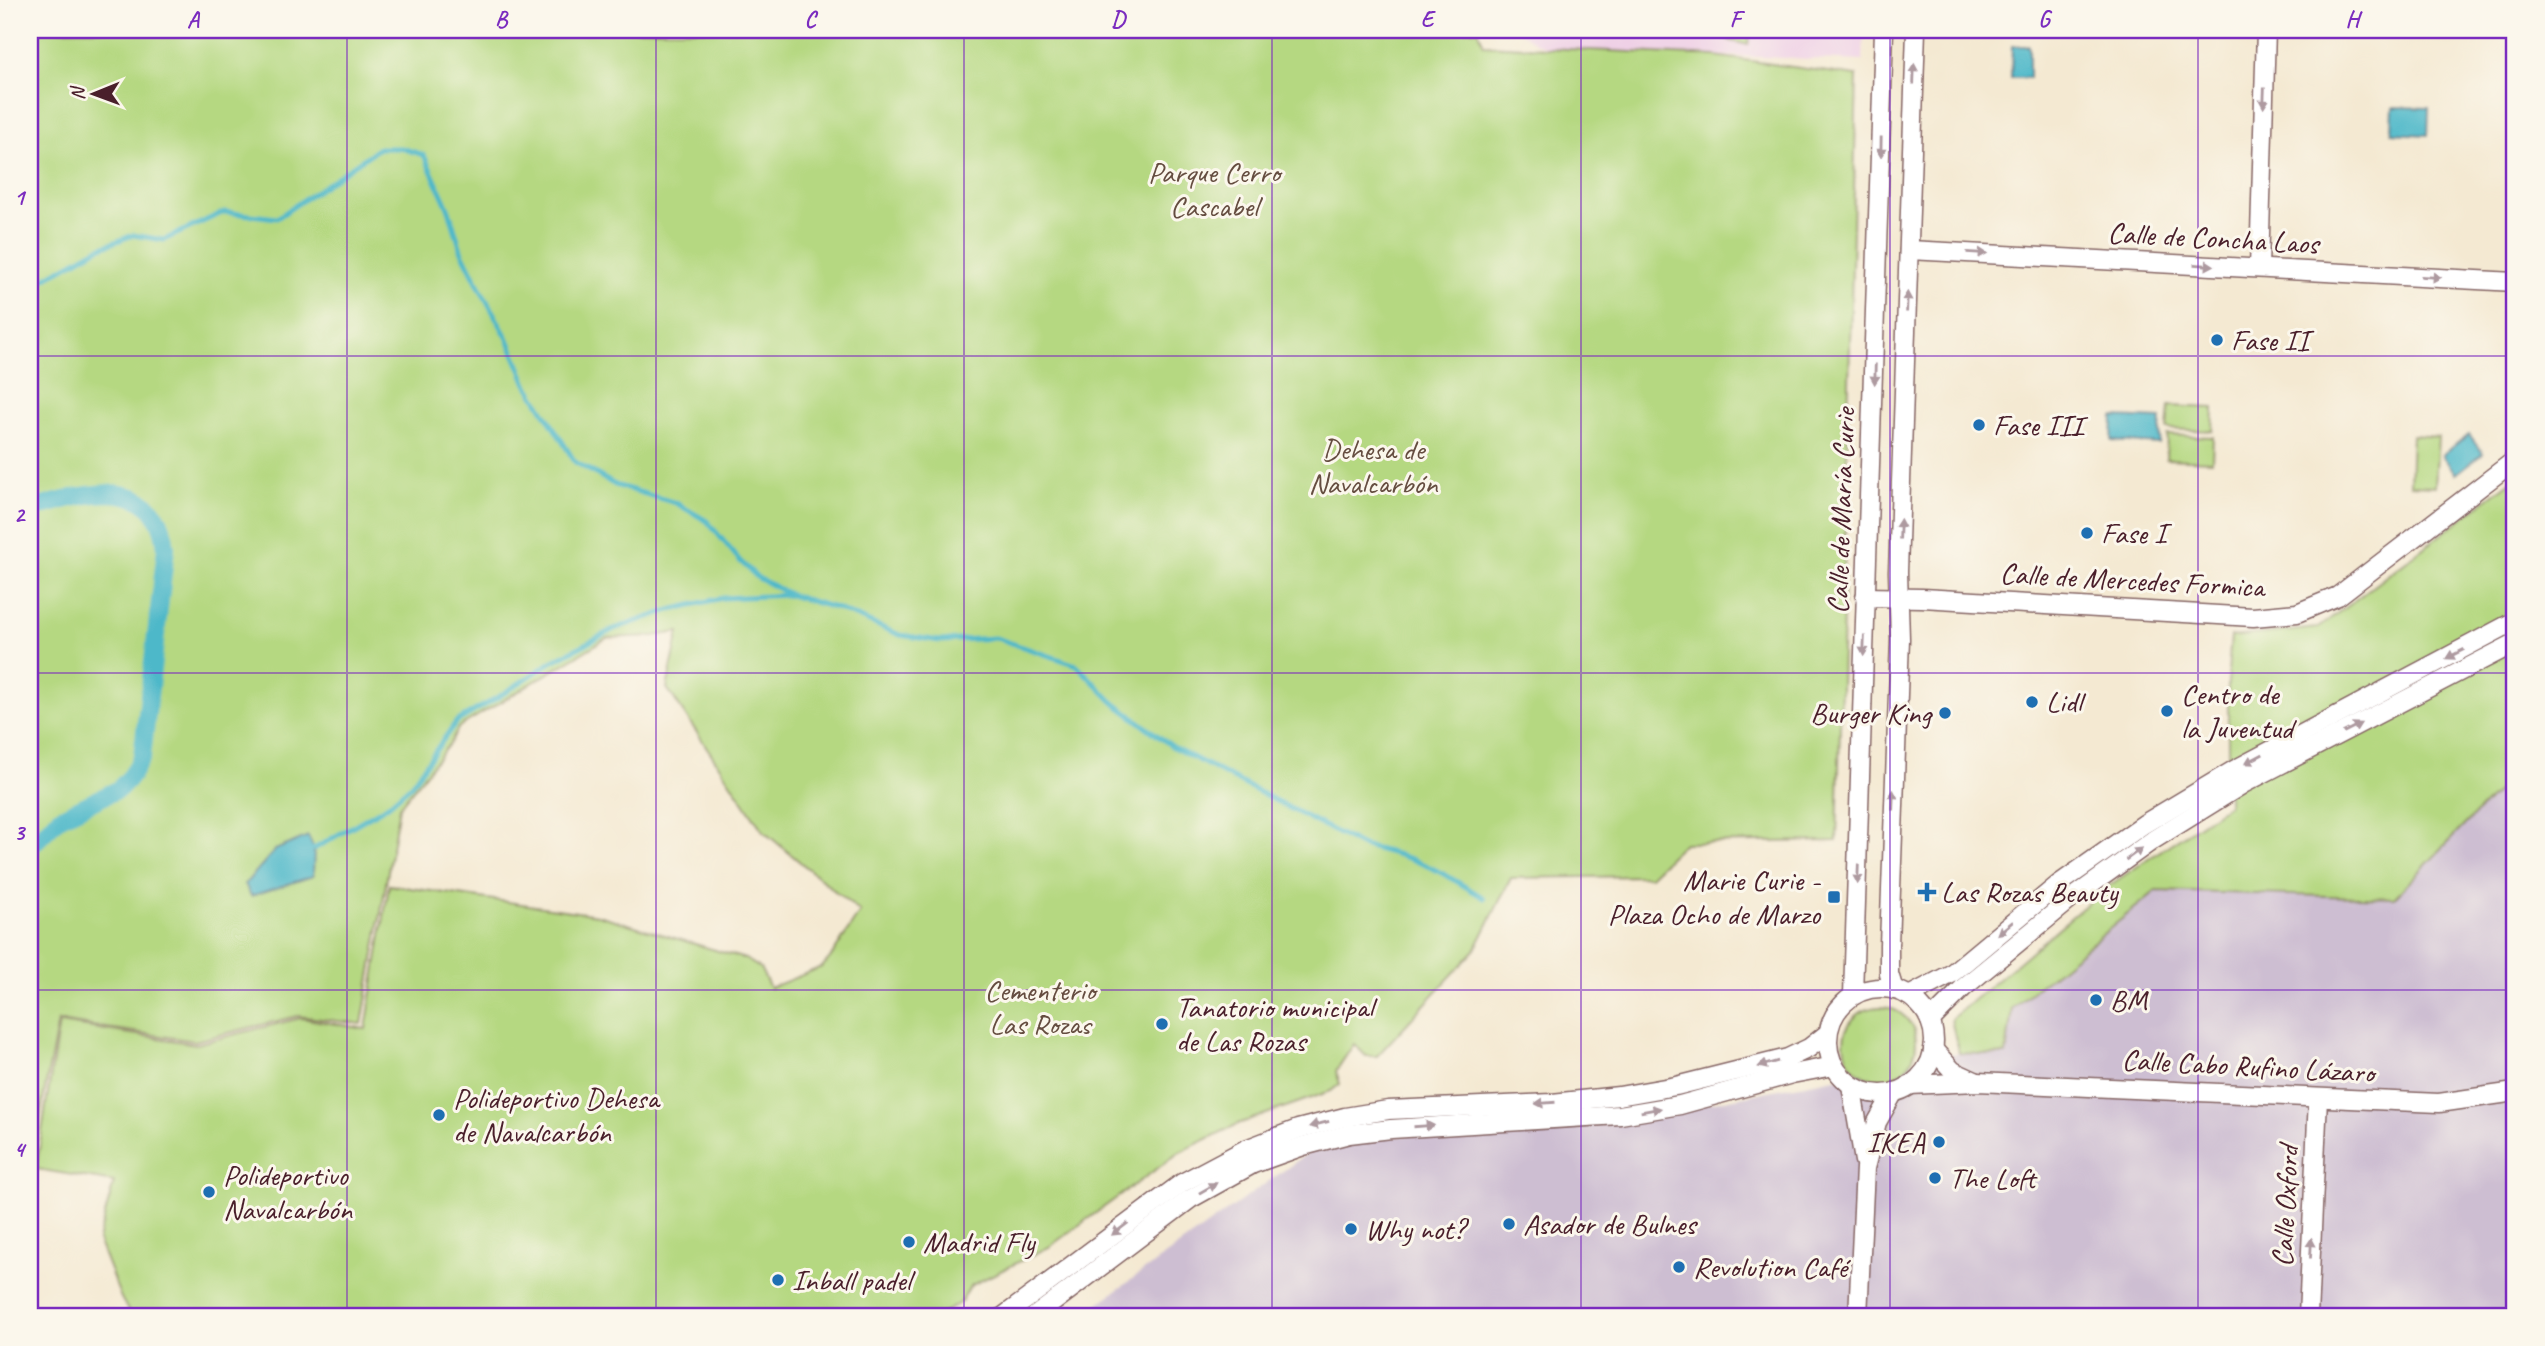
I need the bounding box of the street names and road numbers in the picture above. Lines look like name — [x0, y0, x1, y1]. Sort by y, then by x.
street label: Calle de Concha Laos — [2107, 214, 2322, 263]
street label: Calle de María Curie — [1818, 405, 1864, 615]
street label: Calle de Mercedes Formica — [1999, 554, 2268, 606]
street label: Calle Cabo Rufino Lázaro — [2121, 1040, 2378, 1092]
street label: Calle Oxford — [2263, 1140, 2307, 1268]

